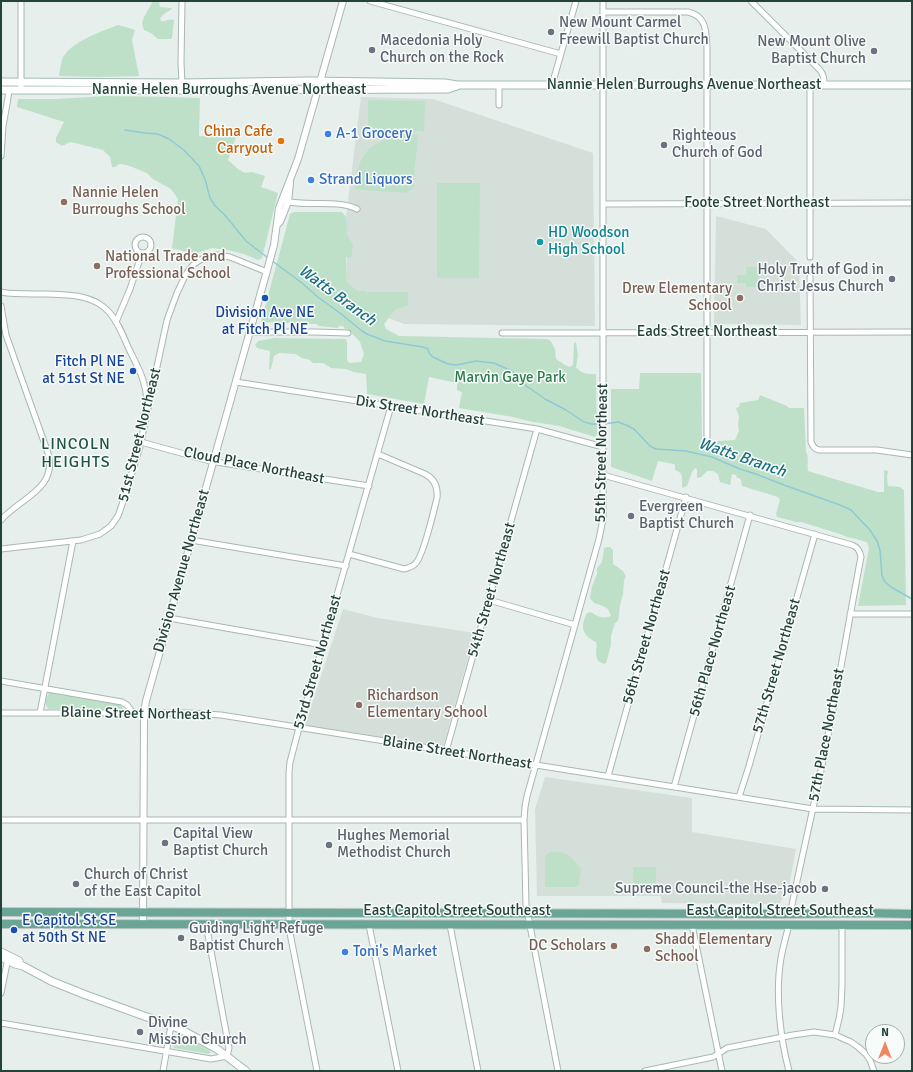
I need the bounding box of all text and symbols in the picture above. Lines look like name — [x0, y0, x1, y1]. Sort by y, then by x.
place label: New Mount Carmel Freewill Baptist Church — [559, 14, 709, 49]
marker: New Mount Carmel Freewill Baptist Church — [546, 27, 556, 37]
place label: Macedonia Holy Church on the Rock — [380, 32, 504, 67]
place label: New Mount Olive Baptist Church — [757, 33, 866, 68]
marker: Macedonia Holy Church on the Rock — [367, 45, 377, 55]
marker: New Mount Olive Baptist Church — [869, 46, 879, 56]
street label: Nannie Helen Burroughs Avenue Northeast — [547, 76, 821, 94]
street label: Nannie Helen Burroughs Avenue Northeast — [92, 81, 366, 99]
place label: China Cafe Carryout — [204, 123, 273, 158]
place label: A-1 Grocery — [336, 125, 412, 143]
place label: Righteous Church of God — [672, 127, 763, 162]
marker: A-1 Grocery — [323, 129, 333, 139]
marker: China Cafe Carryout — [276, 136, 286, 146]
marker: Righteous Church of God — [659, 140, 669, 150]
place label: Strand Liquors — [319, 171, 413, 189]
marker: Strand Liquors — [306, 175, 316, 185]
place label: Nannie Helen Burroughs School — [72, 184, 186, 219]
street label: Foote Street Northeast — [684, 194, 830, 212]
marker: Nannie Helen Burroughs School — [59, 197, 69, 207]
place label: HD Woodson High School — [548, 224, 629, 259]
marker: HD Woodson High School — [535, 237, 545, 247]
place label: National Trade and Professional School — [105, 248, 231, 283]
marker: National Trade and Professional School — [92, 261, 102, 271]
water label: Watts Branch — [295, 261, 379, 331]
place label: Holy Truth of God in Christ Jesus Church — [757, 261, 884, 296]
marker: Holy Truth of God in Christ Jesus Church — [887, 274, 897, 284]
place label: Drew Elementary School — [622, 280, 732, 315]
marker: Division Ave NE at Fitch Pl NE — [260, 293, 270, 303]
marker: Drew Elementary School — [735, 293, 745, 303]
place label: Division Ave NE at Fitch Pl NE — [215, 304, 315, 339]
street label: Eads Street Northeast — [637, 323, 777, 341]
place label: Fitch Pl NE at 51st St NE — [42, 353, 125, 388]
street label: 51st Street Northeast — [115, 366, 165, 504]
marker: Fitch Pl NE at 51st St NE — [128, 366, 138, 376]
park label: Marvin Gaye Park — [454, 369, 566, 387]
street label: 55th Street Northeast — [592, 383, 612, 523]
street label: Dix Street Northeast — [354, 392, 486, 430]
water label: Watts Branch — [696, 434, 788, 482]
district label: LINCOLN HEIGHTS — [41, 435, 111, 473]
street label: Cloud Place Northeast — [182, 444, 326, 488]
street label: Division Avenue Northeast — [150, 487, 214, 655]
place label: Evergreen Baptist Church — [639, 498, 734, 533]
marker: Evergreen Baptist Church — [626, 511, 636, 521]
street label: 54th Street Northeast — [464, 520, 520, 660]
street label: 56th Street Northeast — [619, 567, 675, 707]
street label: 56th Place Northeast — [686, 583, 740, 719]
street label: 53rd Street Northeast — [290, 593, 346, 731]
street label: 57th Street Northeast — [749, 596, 805, 736]
street label: 57th Place Northeast — [805, 667, 849, 803]
place label: Richardson Elementary School — [367, 687, 488, 722]
marker: Richardson Elementary School — [354, 700, 364, 710]
street label: Blaine Street Northeast — [60, 704, 212, 724]
street label: Blaine Street Northeast — [381, 732, 533, 774]
place label: Capital View Baptist Church — [173, 825, 268, 860]
place label: Hughes Memorial Methodist Church — [337, 827, 451, 862]
marker: Capital View Baptist Church — [160, 838, 170, 848]
marker: Hughes Memorial Methodist Church — [324, 840, 334, 850]
place label: Church of Christ of the East Capitol — [84, 866, 201, 901]
marker: Church of Christ of the East Capitol — [71, 879, 81, 889]
place label: Supreme Council-the Hse-jacob — [615, 880, 817, 898]
marker: Supreme Council-the Hse-jacob — [820, 884, 830, 894]
street label: East Capitol Street Southeast — [363, 902, 551, 920]
street label: East Capitol Street Southeast — [686, 902, 874, 920]
place label: E Capitol St SE at 50th St NE — [22, 912, 117, 947]
place label: Guiding Light Refuge Baptist Church — [189, 920, 323, 955]
marker: E Capitol St SE at 50th St NE — [9, 925, 19, 935]
place label: Shadd Elementary School — [655, 931, 772, 966]
marker: Guiding Light Refuge Baptist Church — [176, 933, 186, 943]
place label: DC Scholars — [528, 937, 606, 955]
marker: DC Scholars — [609, 941, 619, 951]
place label: Toni's Market — [353, 943, 437, 961]
marker: Shadd Elementary School — [642, 944, 652, 954]
marker: Toni's Market — [340, 947, 350, 957]
place label: Divine Mission Church — [148, 1014, 247, 1049]
north arrow — [865, 1024, 905, 1064]
text: N — [881, 1026, 889, 1039]
marker: Divine Mission Church — [135, 1027, 145, 1037]

